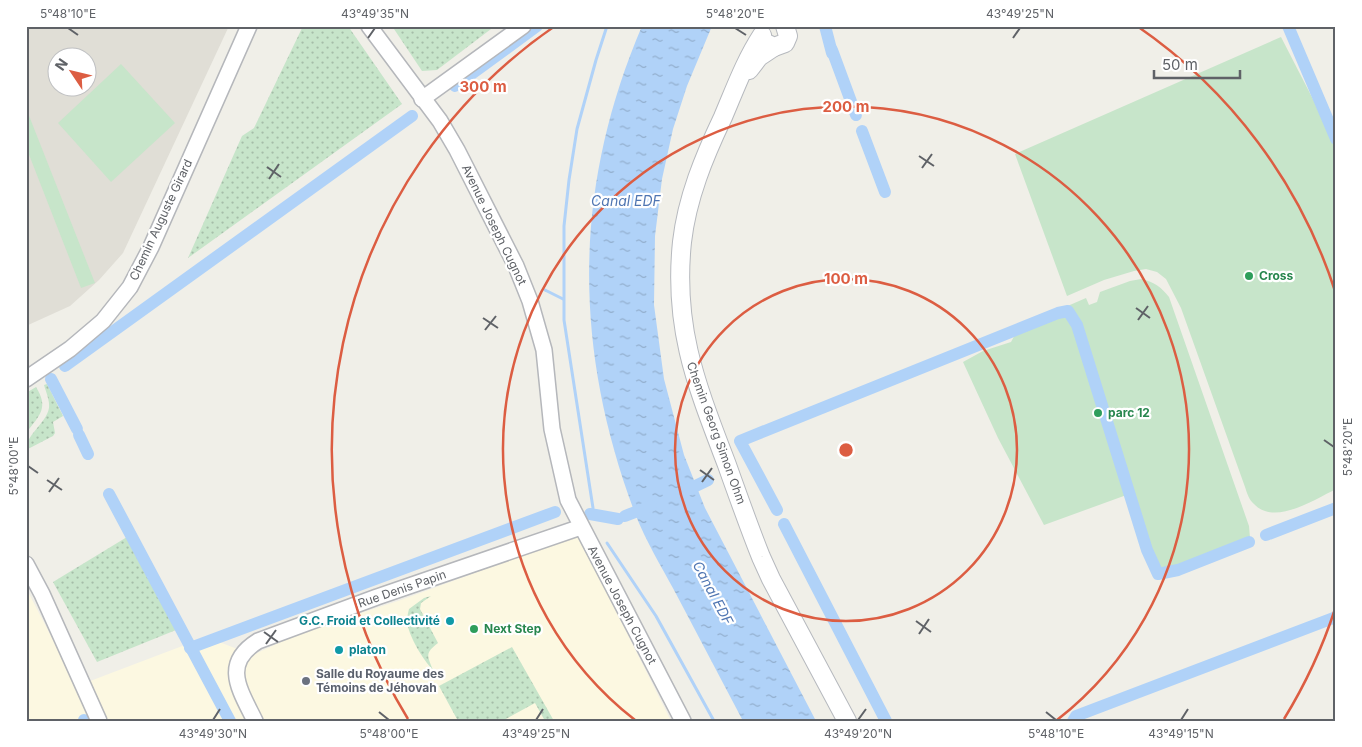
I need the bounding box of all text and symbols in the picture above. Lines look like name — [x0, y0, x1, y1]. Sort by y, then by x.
text: 5°48'10"E — [40, 6, 96, 21]
text: 43°49'35"N — [341, 6, 409, 21]
text: 5°48'20"E — [706, 6, 764, 21]
text: 43°49'25"N — [986, 6, 1054, 21]
north arrow — [48, 48, 98, 98]
scale bar — [1154, 48, 1241, 80]
text: N — [51, 55, 71, 74]
text: 50 m — [1162, 55, 1198, 74]
text: 300 m — [459, 77, 507, 96]
text: 200 m — [823, 97, 869, 116]
street label: Chemin Auguste Girard — [126, 157, 195, 283]
street label: Avenue Joseph Cugnot — [459, 162, 530, 288]
water label: Canal EDF — [591, 192, 662, 209]
place label: Cross — [1259, 268, 1294, 283]
text: 100 m — [824, 269, 868, 288]
marker: Cross — [1243, 270, 1255, 282]
street label: Chemin Georg Simon Ohm — [684, 360, 749, 506]
place label: parc 12 — [1108, 405, 1150, 420]
marker: parc 12 — [1092, 407, 1104, 419]
text: 5°48'20"E — [1340, 418, 1355, 476]
text: 5°48'00"E — [6, 437, 21, 495]
centre of rings — [837, 441, 855, 459]
street label: Avenue Joseph Cugnot — [585, 543, 660, 667]
water label: Canal EDF — [690, 558, 738, 628]
street label: Rue Denis Papin — [356, 566, 448, 611]
place label: G.C. Froid et Collectivité — [299, 613, 440, 628]
marker: G.C. Froid et Collectivité — [444, 615, 456, 627]
place label: Next Step — [484, 621, 542, 636]
marker: Next Step — [468, 623, 480, 635]
place label: platon — [349, 642, 386, 657]
marker: platon — [333, 644, 345, 656]
place label: Salle du Royaume des Témoins de Jéhovah — [316, 666, 444, 695]
marker: Salle du Royaume des Témoins de Jéhovah — [300, 675, 312, 687]
text: 43°49'30"N — [179, 726, 247, 741]
text: 5°48'00"E — [360, 726, 418, 741]
text: 43°49'25"N — [502, 726, 570, 741]
text: 43°49'20"N — [824, 726, 892, 741]
text: 5°48'10"E — [1028, 726, 1084, 741]
text: 43°49'15"N — [1148, 726, 1214, 741]

